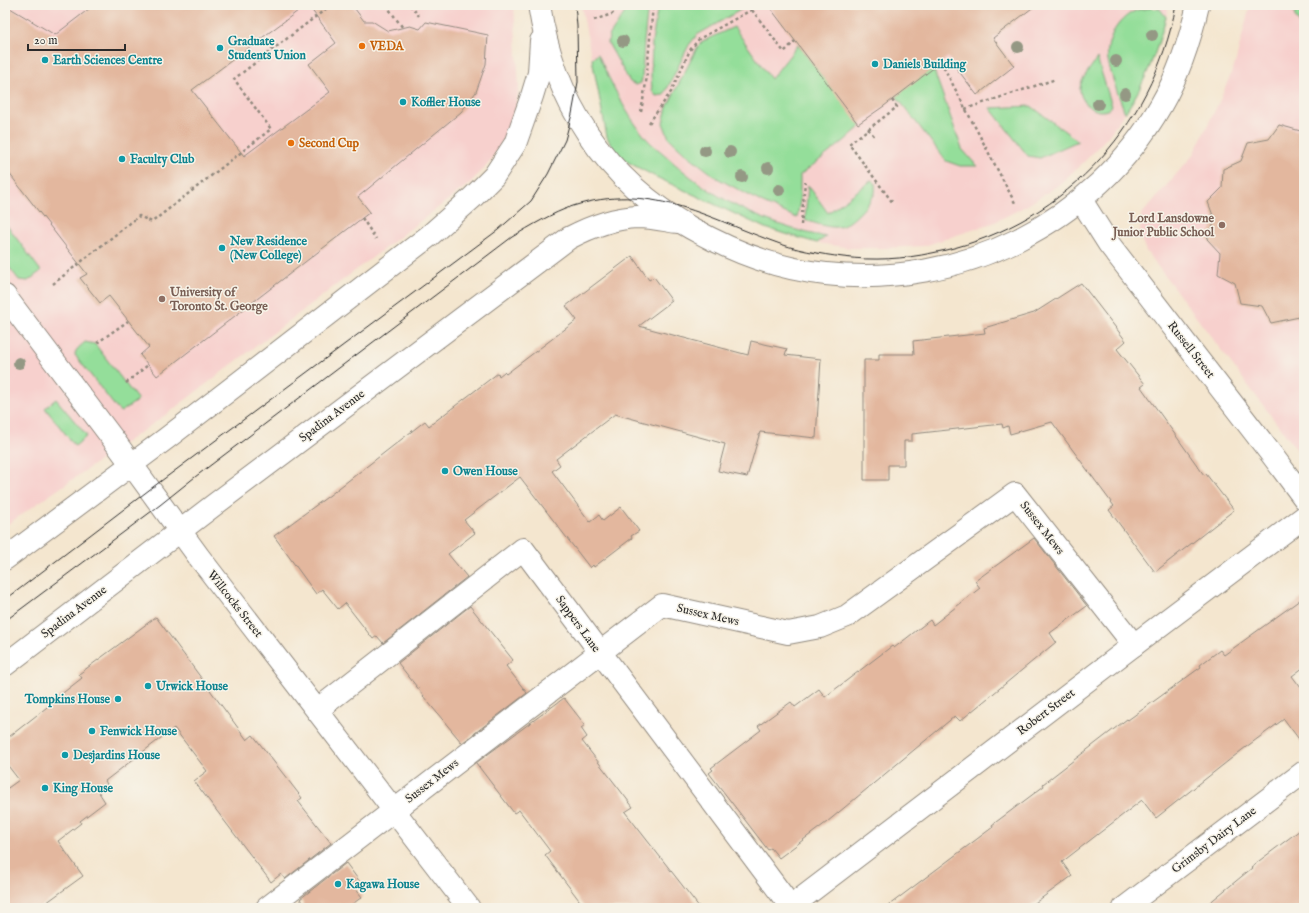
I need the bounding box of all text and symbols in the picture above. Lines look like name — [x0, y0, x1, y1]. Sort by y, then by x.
scale bar — [28, 26, 125, 52]
text: 20 m — [34, 33, 57, 48]
place label: Graduate Students Union — [228, 34, 307, 63]
place label: VEDA — [369, 39, 405, 54]
marker: VEDA — [357, 41, 367, 51]
marker: Graduate Students Union — [215, 43, 225, 53]
place label: Earth Sciences Centre — [53, 53, 163, 68]
marker: Earth Sciences Centre — [40, 55, 50, 65]
place label: Daniels Building — [883, 57, 967, 73]
marker: Daniels Building — [870, 59, 880, 69]
place label: Koffler House — [411, 95, 481, 110]
marker: Koffler House — [398, 97, 408, 107]
place label: Second Cup — [299, 136, 359, 152]
marker: Second Cup — [286, 138, 296, 148]
place label: Faculty Club — [130, 152, 195, 168]
marker: Faculty Club — [117, 154, 127, 164]
place label: Lord Lansdowne Junior Public School — [1111, 211, 1215, 241]
marker: Lord Lansdowne Junior Public School — [1217, 220, 1227, 230]
place label: New Residence (New College) — [229, 234, 307, 264]
marker: New Residence (New College) — [217, 243, 227, 253]
place label: University of Toronto St. George — [169, 285, 268, 315]
marker: University of Toronto St. George — [157, 294, 167, 304]
street label: Russell Street — [1164, 318, 1218, 382]
street label: Spadina Avenue — [296, 386, 369, 446]
place label: Owen House — [453, 464, 518, 479]
marker: Owen House — [440, 466, 450, 476]
street label: Sussex Mews — [1017, 498, 1067, 558]
street label: Willcocks Street — [204, 567, 266, 641]
street label: Spadina Avenue — [38, 582, 111, 642]
street label: Sappers Lane — [552, 593, 604, 656]
street label: Sussex Mews — [675, 601, 741, 629]
place label: Urwick House — [155, 679, 228, 694]
marker: Urwick House — [143, 681, 153, 691]
street label: Robert Street — [1014, 685, 1078, 739]
place label: Tompkins House — [24, 692, 110, 708]
marker: Tompkins House — [113, 694, 123, 704]
place label: Fenwick House — [100, 724, 178, 739]
marker: Fenwick House — [87, 726, 97, 736]
place label: Desjardins House — [73, 748, 161, 764]
marker: Desjardins House — [60, 750, 70, 760]
street label: Sussex Mews — [402, 756, 462, 806]
place label: King House — [53, 781, 113, 797]
marker: King House — [40, 783, 50, 793]
street label: Grimsby Dairy Lane — [1169, 803, 1260, 877]
place label: Kagawa House — [346, 877, 420, 893]
marker: Kagawa House — [333, 879, 343, 889]

